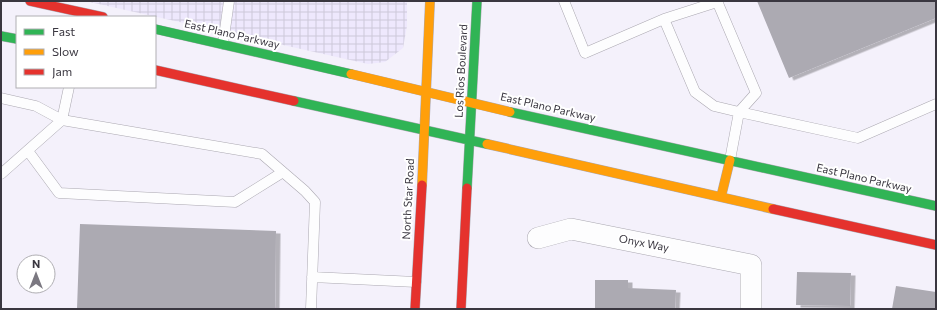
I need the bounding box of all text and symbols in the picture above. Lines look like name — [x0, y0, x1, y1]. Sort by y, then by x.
legend — [16, 16, 156, 88]
street label: East Plano Parkway — [183, 16, 281, 51]
text: Fast — [52, 24, 75, 38]
street label: Los Rios Boulevard — [452, 24, 469, 118]
text: Slow — [52, 44, 79, 58]
text: Jam — [52, 64, 72, 79]
street label: East Plano Parkway — [499, 89, 597, 124]
street label: North Star Road — [399, 158, 416, 240]
street label: East Plano Parkway — [815, 160, 913, 195]
street label: Onyx Way — [618, 231, 671, 254]
north arrow — [16, 254, 56, 294]
text: N — [32, 257, 40, 270]

